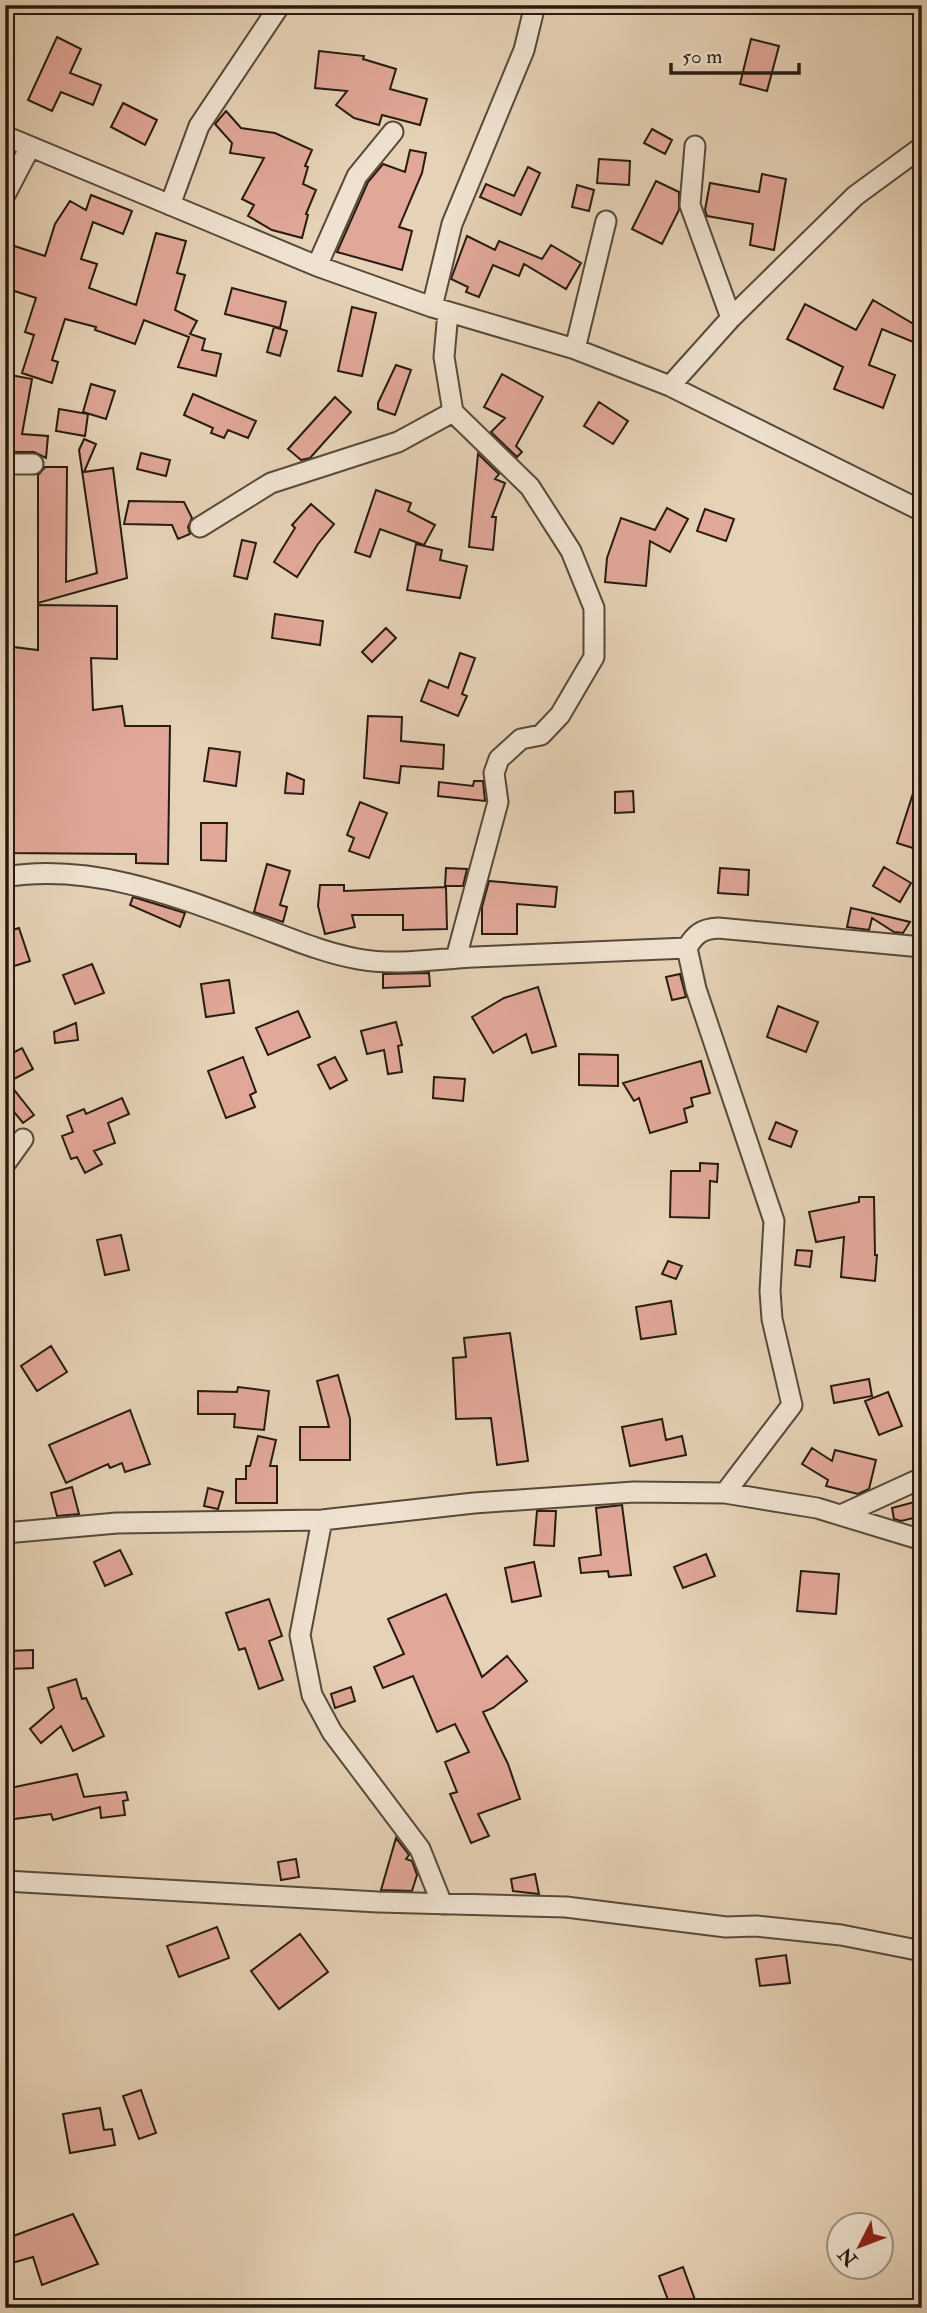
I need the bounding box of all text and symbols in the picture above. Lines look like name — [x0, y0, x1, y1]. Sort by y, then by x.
scale bar — [671, 32, 799, 76]
text: 50 m — [682, 43, 723, 70]
north arrow — [825, 2212, 895, 2282]
text: N — [833, 2242, 863, 2272]

